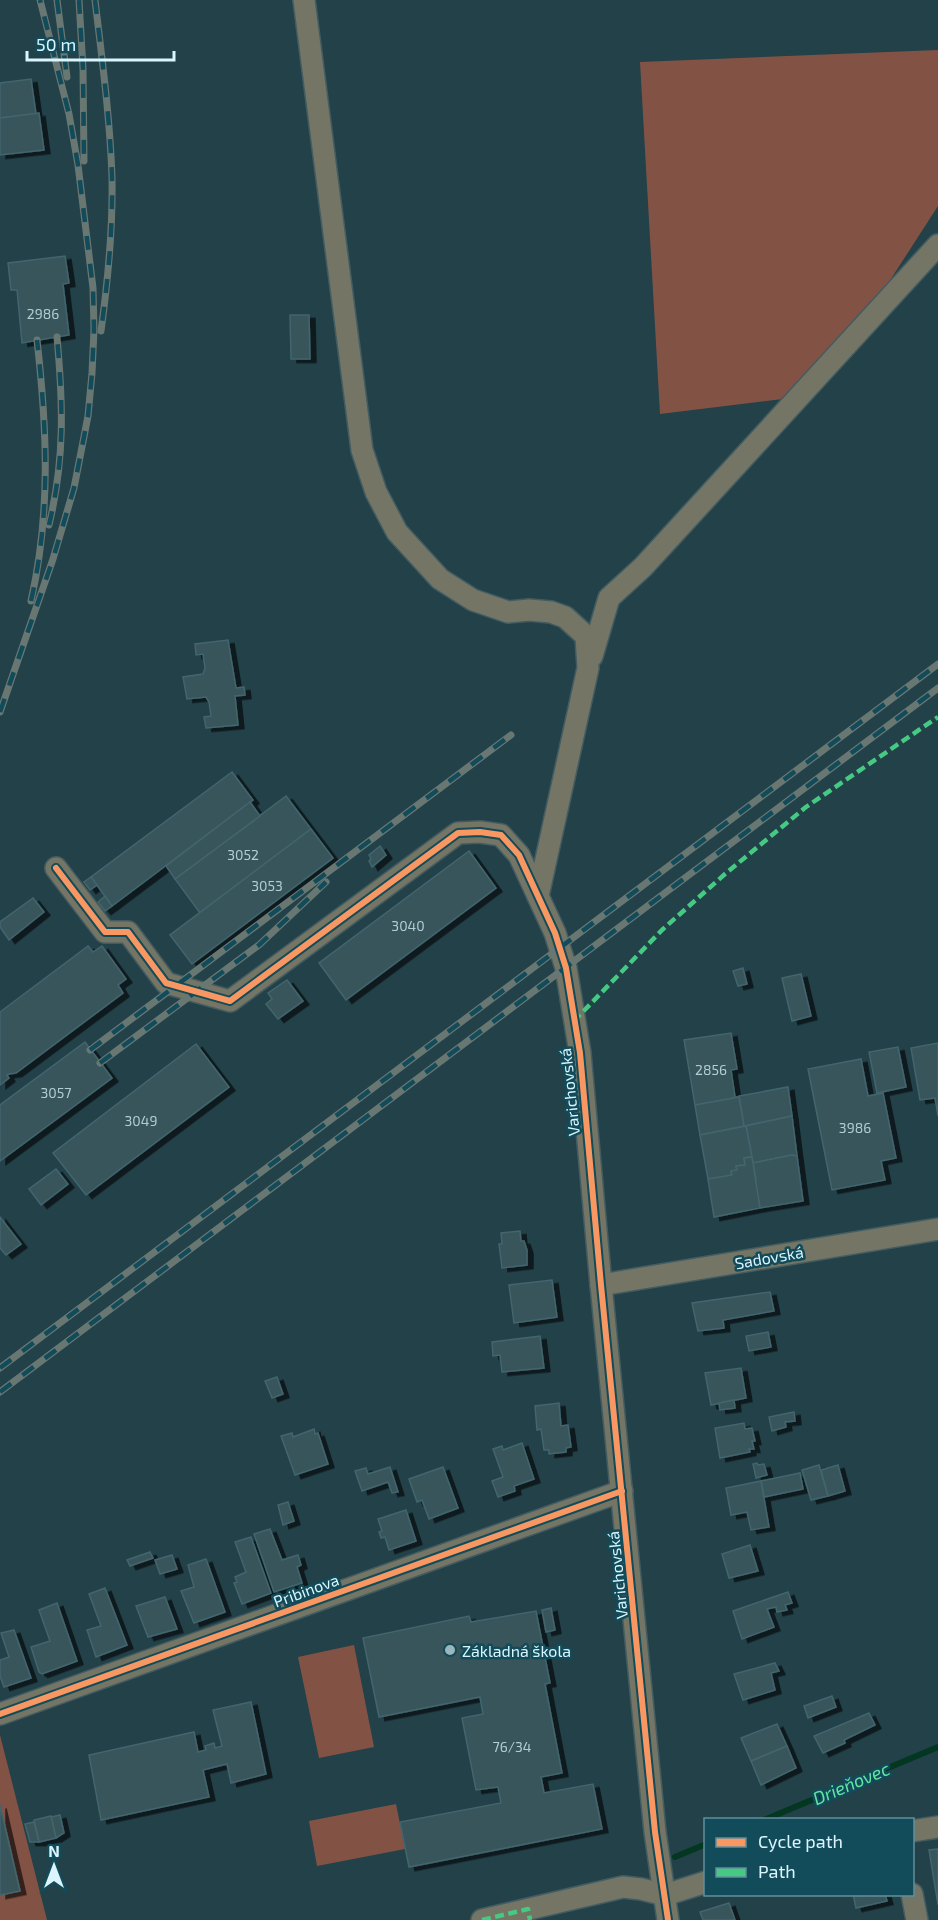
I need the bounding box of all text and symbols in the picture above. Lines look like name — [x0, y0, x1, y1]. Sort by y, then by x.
scale bar — [27, 24, 174, 62]
text: 50 m — [36, 33, 76, 55]
house number: 2986 — [27, 305, 59, 322]
house number: 3052 — [227, 846, 259, 863]
house number: 3053 — [251, 877, 283, 894]
house number: 3040 — [391, 917, 425, 934]
street label: Varichovská — [555, 1047, 583, 1137]
house number: 2856 — [695, 1061, 727, 1078]
house number: 3057 — [41, 1084, 71, 1101]
house number: 3049 — [125, 1112, 157, 1129]
house number: 3986 — [839, 1119, 871, 1136]
street label: Sadovská — [733, 1242, 805, 1272]
street label: Varichovská — [603, 1530, 631, 1620]
street label: Pribinova — [271, 1569, 341, 1611]
place label: Základná škola — [462, 1641, 571, 1660]
marker: Základná škola — [443, 1643, 457, 1657]
house number: 76/34 — [493, 1738, 531, 1755]
water label: Drieňovec — [809, 1757, 893, 1809]
legend — [704, 1818, 914, 1896]
text: Cycle path — [758, 1830, 843, 1852]
north arrow — [24, 1836, 84, 1896]
text: N — [48, 1841, 60, 1860]
text: Path — [758, 1860, 796, 1882]

